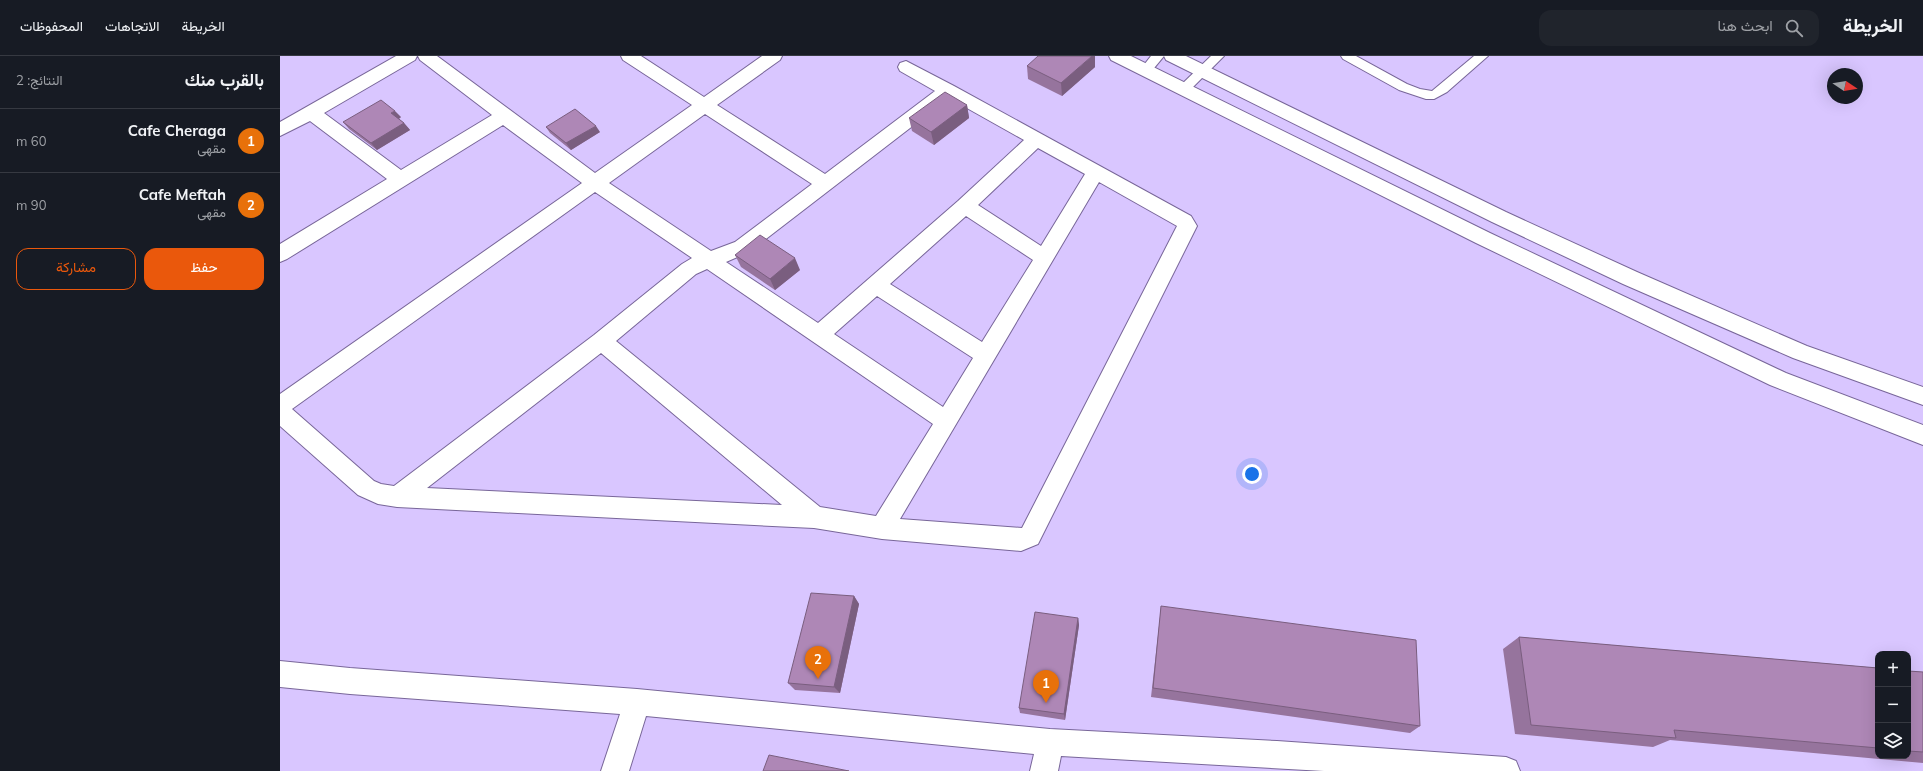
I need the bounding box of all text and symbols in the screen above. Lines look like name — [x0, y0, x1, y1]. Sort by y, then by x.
search box — [1539, 10, 1819, 46]
text: الخريطة — [1843, 13, 1903, 37]
text: ابحث هنا — [1717, 16, 1773, 35]
text: المحفوظات — [20, 17, 83, 35]
text: الاتجاهات — [105, 17, 159, 35]
text: الخريطة — [181, 17, 225, 35]
icon: search — [1783, 17, 1805, 39]
north arrow — [1827, 68, 1863, 104]
text: بالقرب منك — [185, 69, 264, 90]
text: النتائج: 2 — [16, 72, 63, 88]
text: Cafe Cheraga — [128, 121, 226, 140]
text: 60 m — [16, 133, 46, 149]
text: 1 — [247, 133, 255, 149]
text: مقهى — [197, 140, 226, 156]
text: Cafe Meftah — [139, 185, 226, 204]
text: 90 m — [16, 197, 46, 213]
text: 2 — [247, 197, 255, 213]
text: مقهى — [197, 204, 226, 220]
button: مشاركة — [16, 248, 136, 290]
button: حفظ — [144, 248, 264, 290]
your location — [1242, 464, 1262, 484]
pin: 2 — [805, 646, 831, 679]
map controls — [1875, 651, 1911, 759]
button: + — [1875, 651, 1911, 687]
pin: 1 — [1033, 670, 1059, 703]
button: − — [1875, 687, 1911, 723]
button: layers — [1875, 723, 1911, 759]

